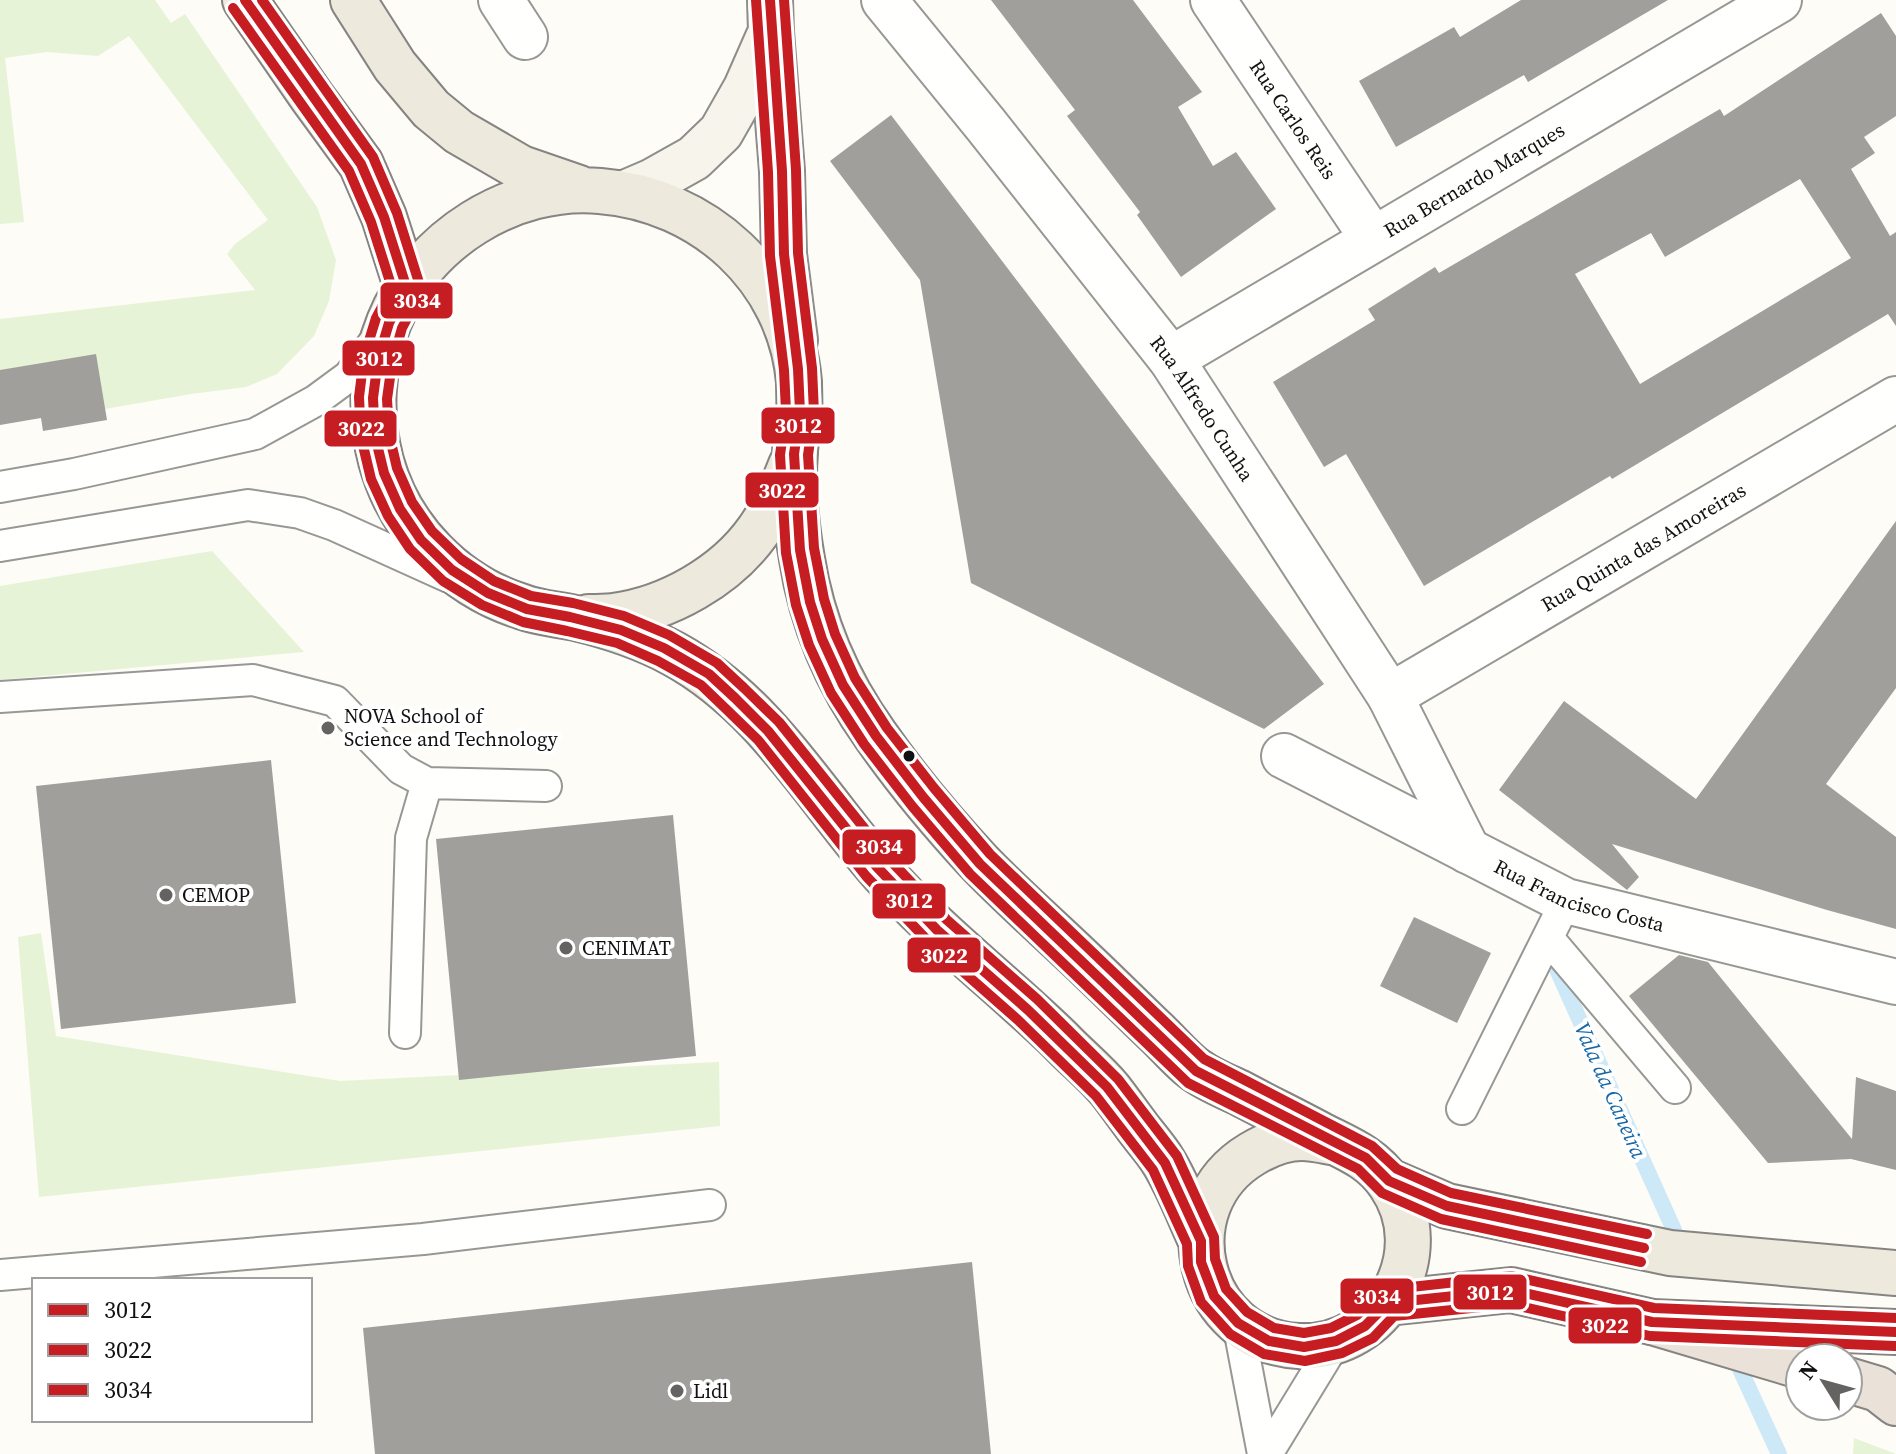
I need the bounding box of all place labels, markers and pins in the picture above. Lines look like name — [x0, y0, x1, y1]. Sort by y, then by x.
place label: NOVA School of Science and Technology — [344, 702, 559, 753]
marker: NOVA School of Science and Technology — [319, 719, 337, 737]
unlabelled marker — [901, 748, 917, 764]
place label: CEMOP — [182, 881, 250, 909]
marker: CEMOP — [157, 886, 175, 904]
place label: CENIMAT — [582, 934, 671, 962]
marker: CENIMAT — [557, 939, 575, 957]
place label: Lidl — [693, 1377, 728, 1405]
marker: Lidl — [668, 1382, 686, 1400]

